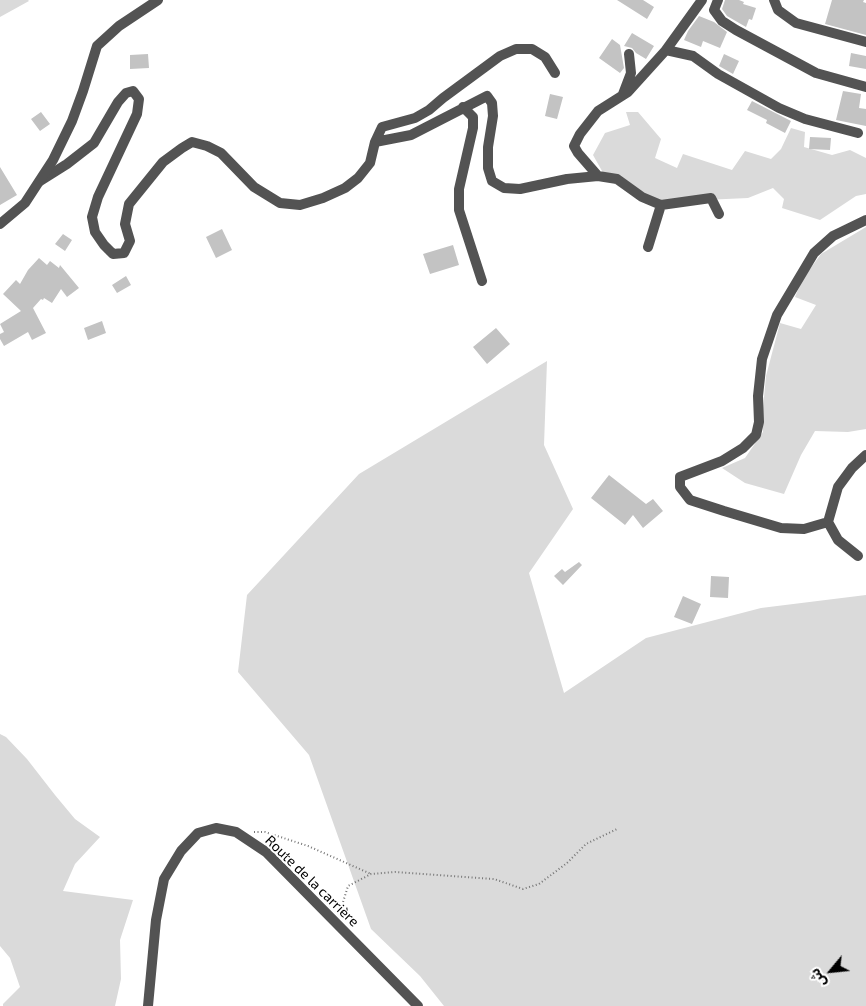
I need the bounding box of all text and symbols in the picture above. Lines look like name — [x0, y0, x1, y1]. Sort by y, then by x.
street label: Route de la carrière — [262, 832, 362, 930]
north arrow — [806, 946, 856, 996]
text: ش — [805, 966, 829, 991]

